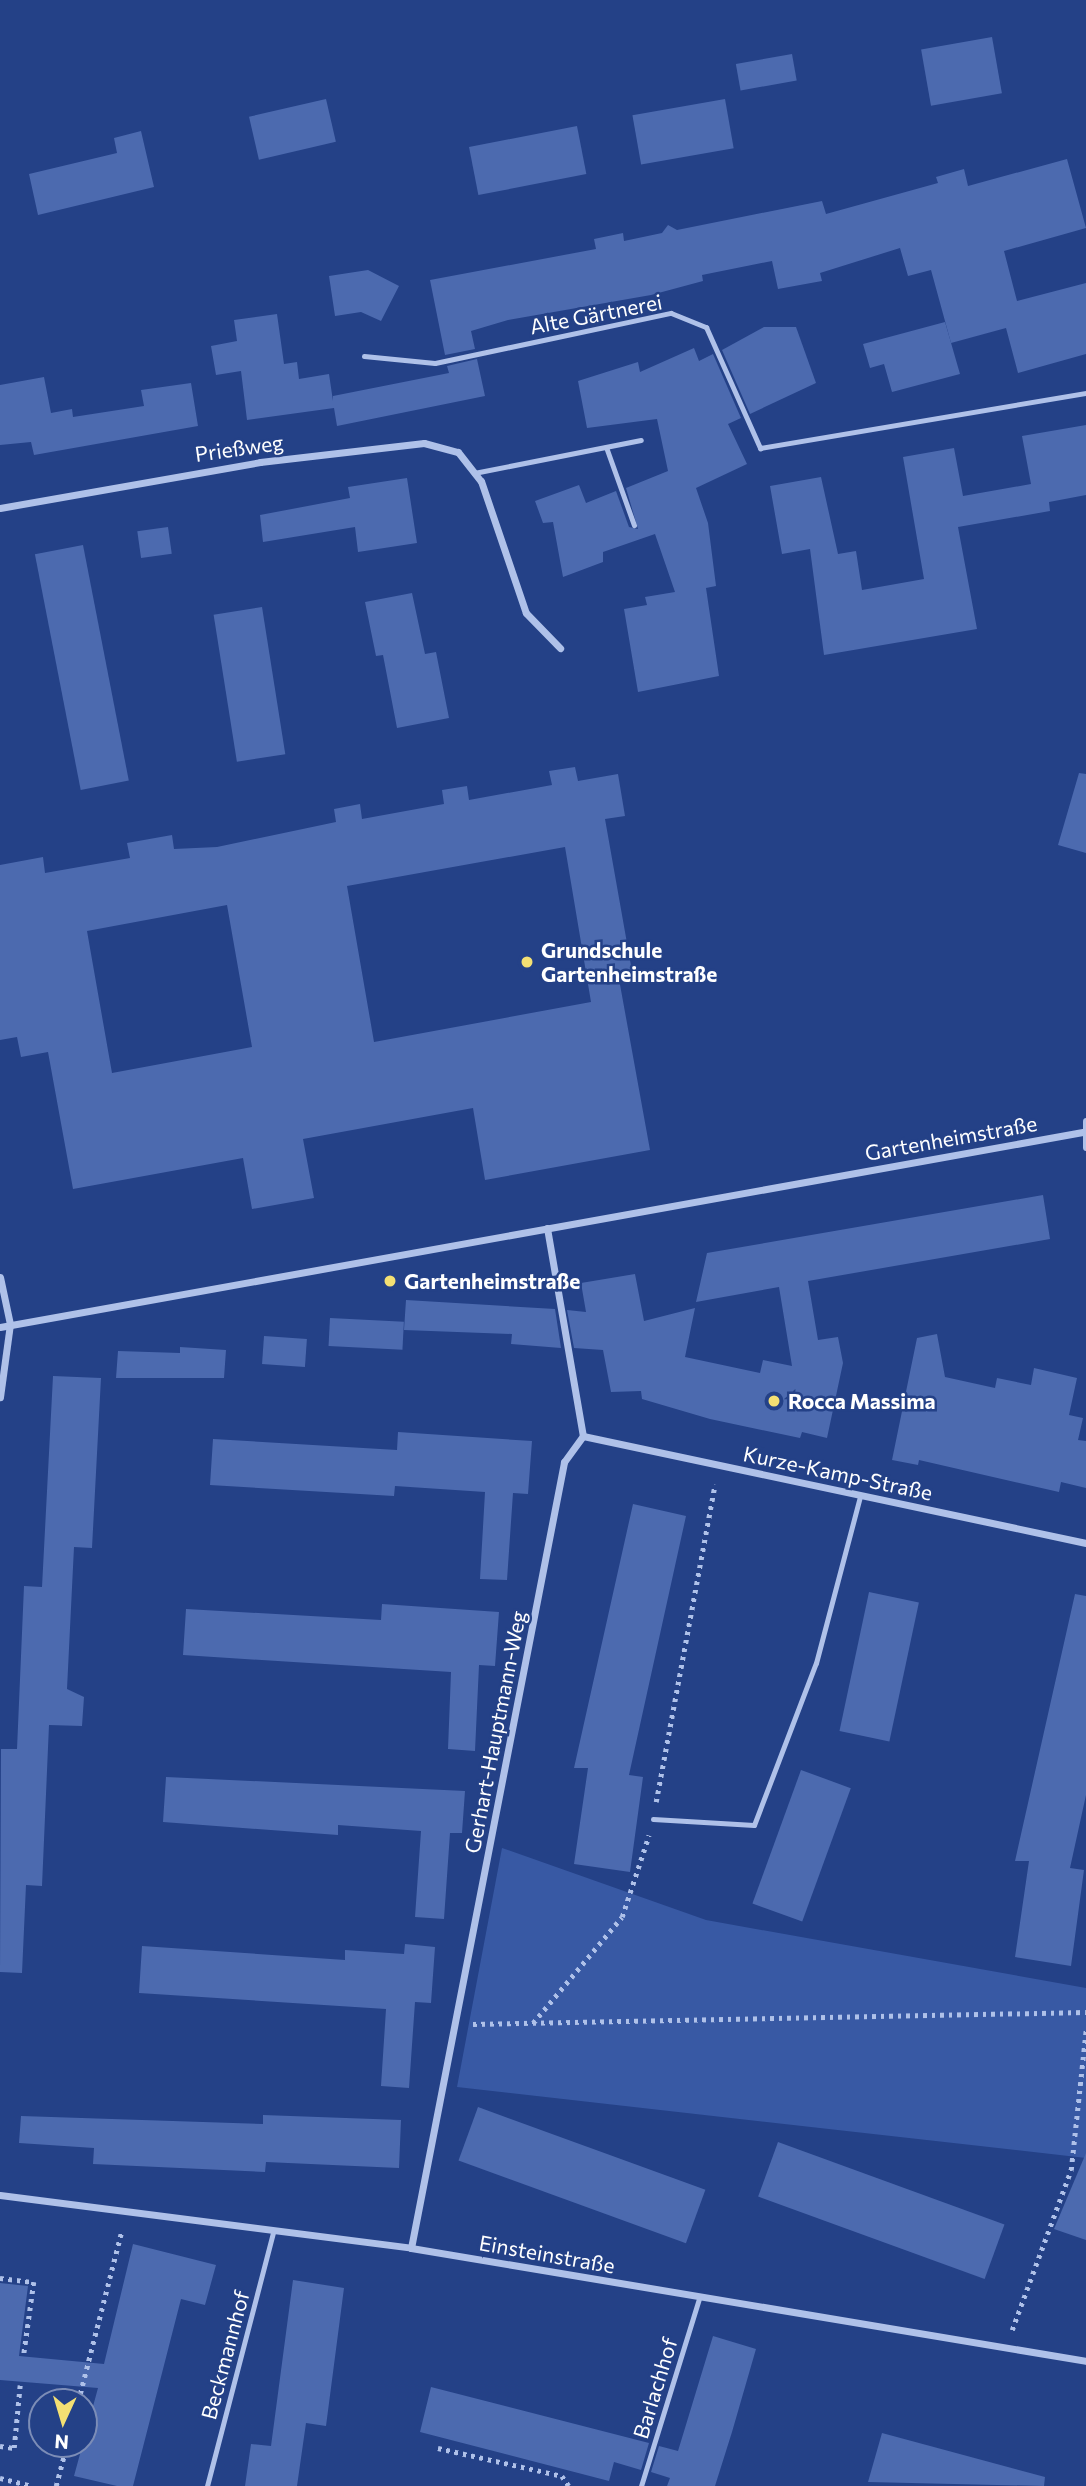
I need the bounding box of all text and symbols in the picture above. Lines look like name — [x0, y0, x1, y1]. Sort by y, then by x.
street label: Alte Gärtnerei — [528, 289, 664, 339]
street label: Prießweg — [193, 429, 285, 467]
place label: Grundschule Gartenheimstraße — [541, 937, 717, 987]
marker: Grundschule Gartenheimstraße — [519, 954, 535, 970]
street label: Gartenheimstraße — [863, 1110, 1039, 1166]
place label: Gartenheimstraße — [404, 1268, 580, 1294]
marker: Gartenheimstraße — [382, 1273, 398, 1289]
place label: Rocca Massima — [788, 1388, 936, 1414]
marker: Rocca Massima — [766, 1393, 782, 1409]
street label: Kurze-Kamp-Straße — [741, 1441, 935, 1505]
street label: Gerhart-Hauptmann-Weg — [459, 1609, 531, 1855]
street label: Einsteinstraße — [477, 2230, 617, 2278]
street label: Beckmannhof — [196, 2288, 254, 2422]
street label: Barlachhof — [628, 2334, 682, 2442]
north arrow — [28, 2388, 98, 2458]
text: N — [54, 2430, 70, 2454]

